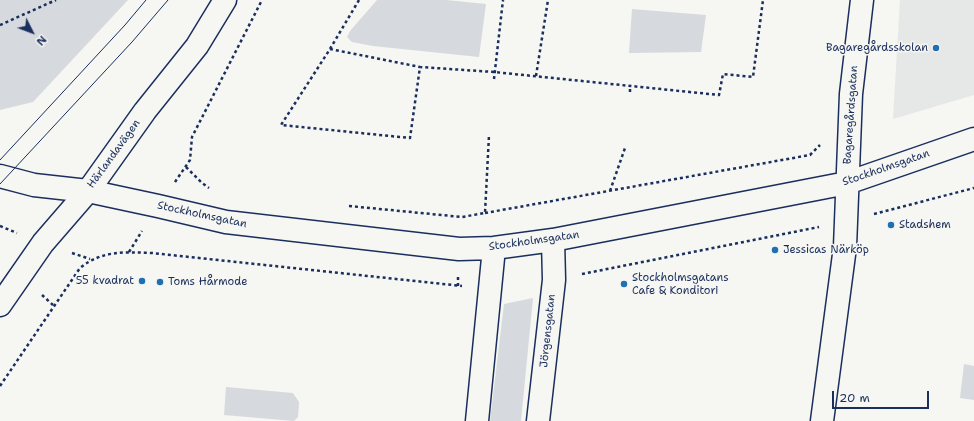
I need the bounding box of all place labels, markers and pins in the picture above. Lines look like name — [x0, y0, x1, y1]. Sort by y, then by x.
place label: Bagaregårdsskolan — [826, 41, 928, 55]
marker: Bagaregårdsskolan — [931, 43, 941, 53]
place label: Stadshem — [899, 218, 951, 232]
marker: Stadshem — [886, 220, 896, 230]
place label: Jessicas Närköp — [783, 243, 869, 257]
marker: Jessicas Närköp — [770, 245, 780, 255]
place label: Stockholmsgatans Cafe & Konditori — [632, 271, 729, 297]
place label: 55 kvadrat — [76, 274, 134, 288]
place label: Toms Hårmode — [168, 275, 247, 289]
marker: 55 kvadrat — [137, 276, 147, 286]
marker: Toms Hårmode — [155, 277, 165, 287]
marker: Stockholmsgatans Cafe & Konditori — [619, 279, 629, 289]

